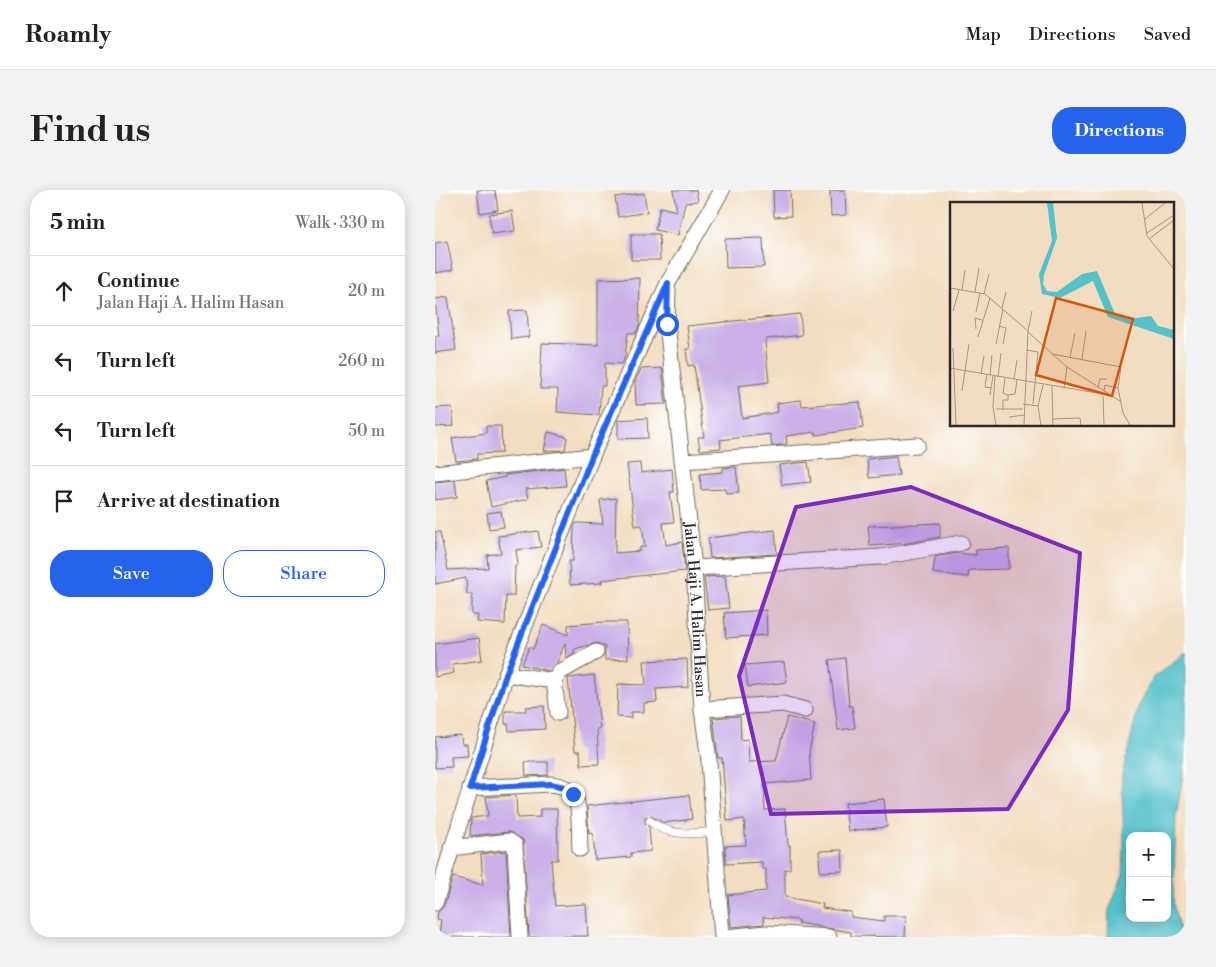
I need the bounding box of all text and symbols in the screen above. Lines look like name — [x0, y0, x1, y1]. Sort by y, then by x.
text: Roamly — [25, 20, 111, 50]
text: Map — [965, 23, 1001, 46]
text: Directions — [1029, 23, 1116, 46]
text: Saved — [1144, 23, 1191, 46]
button: Directions — [1052, 107, 1186, 154]
text: Find us — [30, 109, 150, 152]
inset map — [950, 202, 1173, 426]
text: 5 min — [50, 210, 105, 236]
text: Walk · 330 m — [295, 213, 385, 233]
text: Continue — [97, 269, 180, 293]
icon: ahead — [50, 277, 78, 305]
text: 20 m — [348, 281, 385, 301]
text: Jalan Haji A. Halim Hasan — [97, 293, 284, 313]
route start — [656, 313, 679, 336]
icon: left — [50, 347, 78, 375]
text: Turn left — [97, 349, 176, 373]
text: 260 m — [338, 351, 385, 371]
icon: left — [50, 417, 78, 445]
text: Turn left — [97, 419, 176, 443]
text: 50 m — [348, 421, 385, 441]
icon: arrive — [50, 487, 78, 515]
text: Arrive at destination — [97, 489, 280, 513]
street label: Jalan Haji A. Halim Hasan — [679, 520, 711, 698]
button: Save — [50, 550, 213, 597]
button: Share — [223, 550, 385, 597]
route end — [562, 783, 585, 806]
map controls — [1126, 832, 1171, 922]
button: + — [1126, 832, 1171, 877]
button: − — [1126, 877, 1171, 922]

